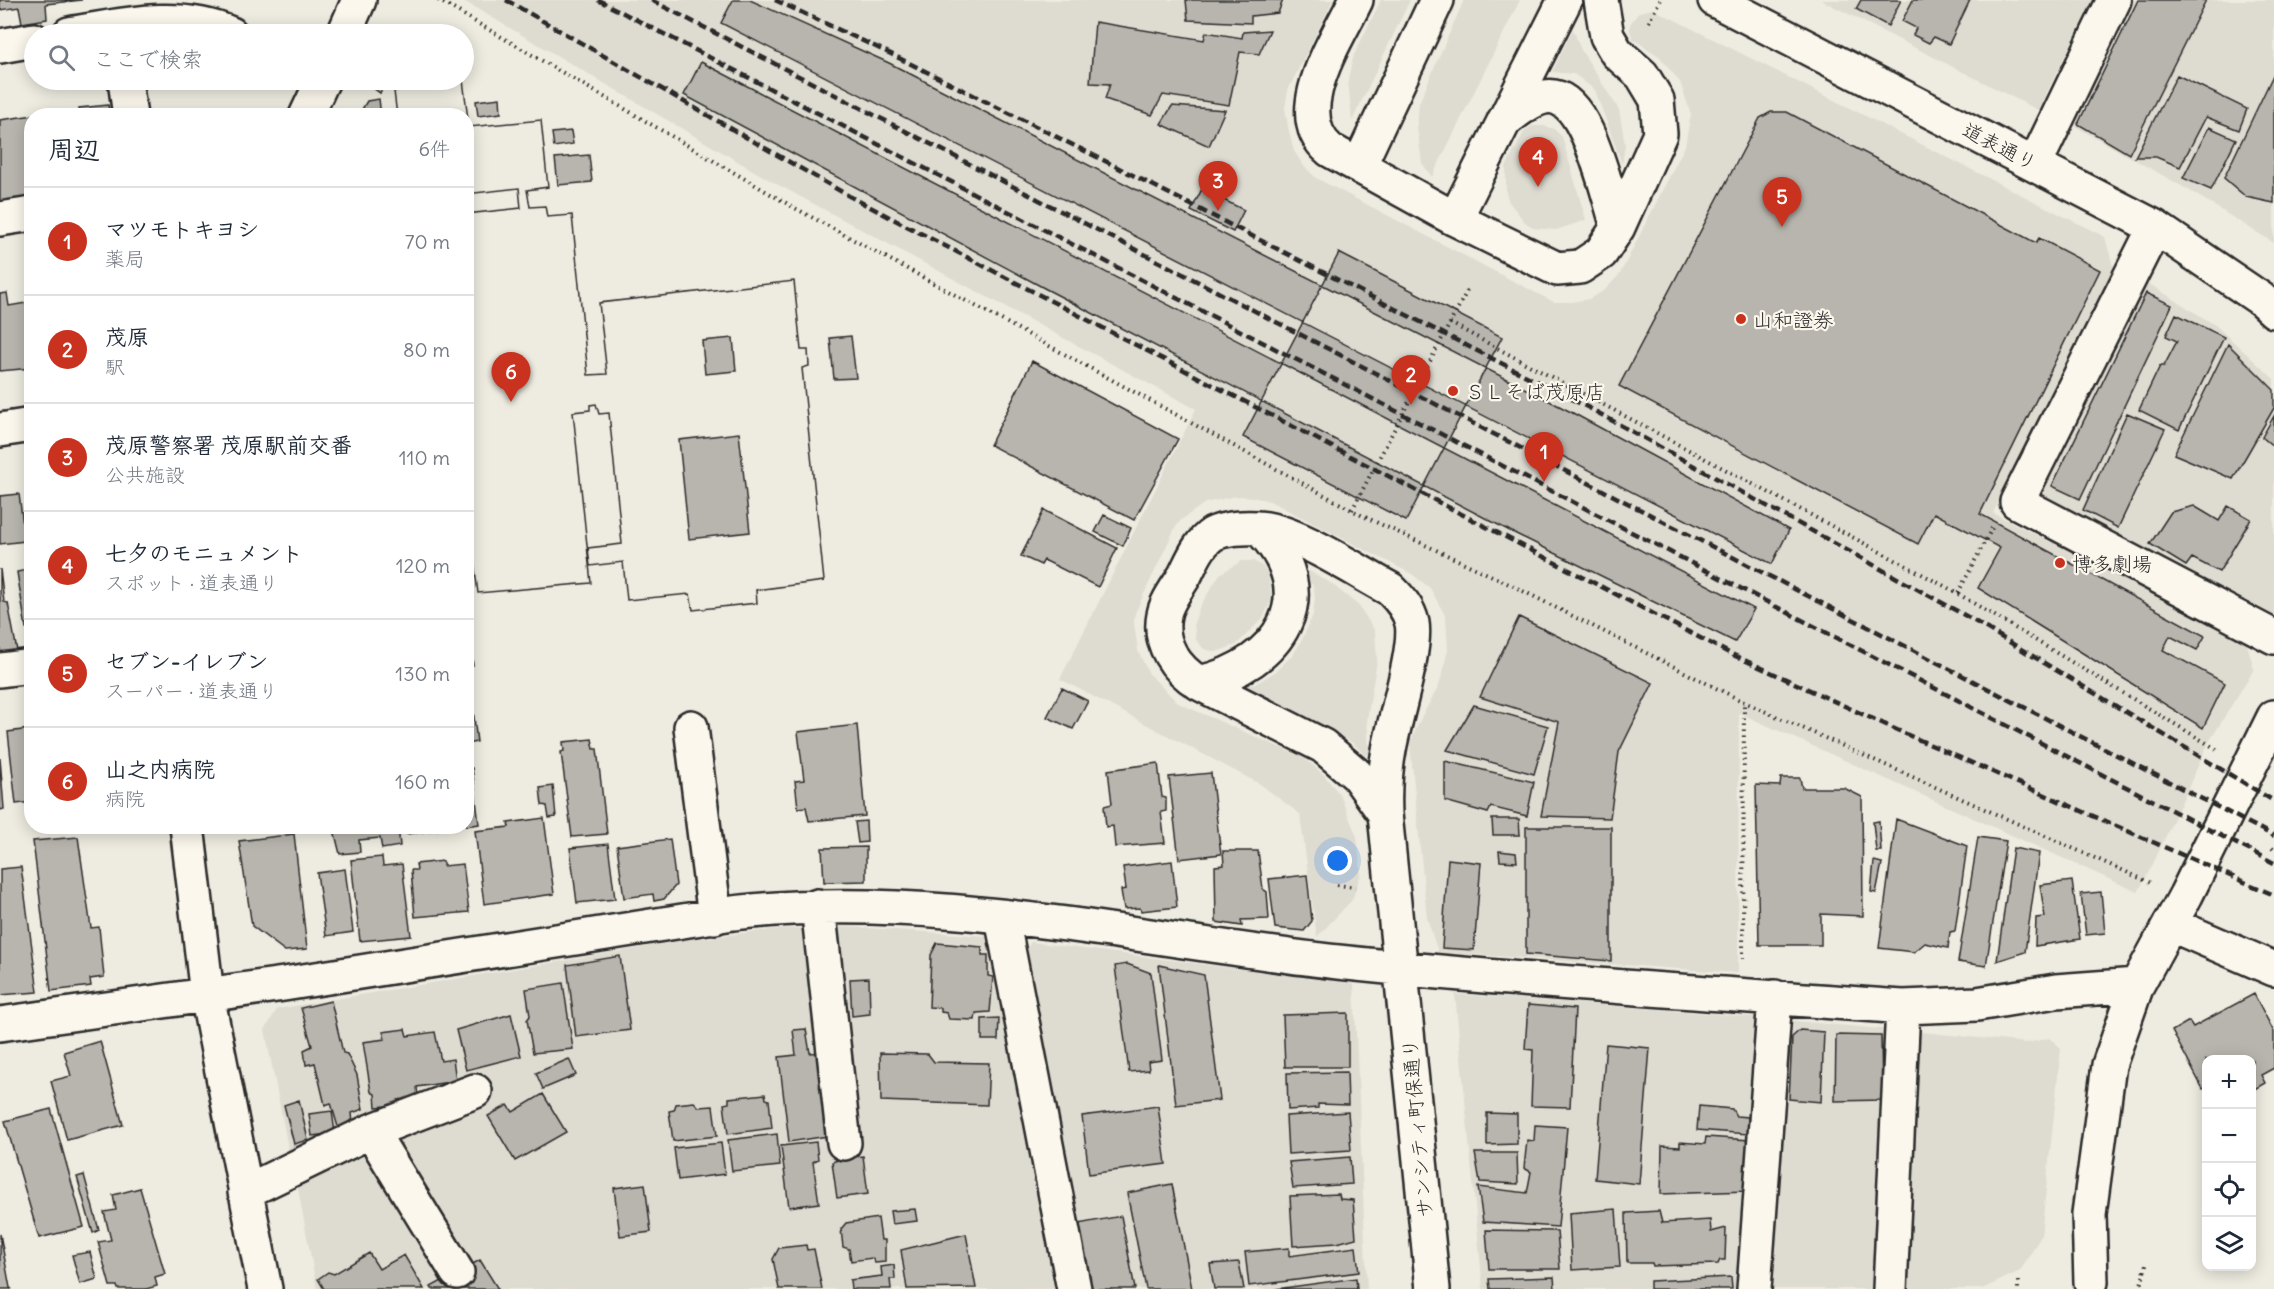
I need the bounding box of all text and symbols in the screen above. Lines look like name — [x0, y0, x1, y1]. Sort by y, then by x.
search box — [24, 24, 474, 90]
icon: search — [45, 41, 78, 74]
text: ここで検索 — [93, 45, 203, 73]
street label: 道表通り — [1959, 117, 2041, 175]
text: 周辺 — [48, 133, 100, 166]
text: 6件 — [418, 136, 450, 161]
pin: 4 — [1518, 138, 1558, 187]
pin: 3 — [1198, 162, 1238, 211]
pin: 5 — [1762, 178, 1802, 227]
text: マツモトキヨシ — [105, 215, 259, 243]
text: 1 — [64, 229, 71, 254]
text: 70 m — [405, 229, 450, 254]
text: 薬局 — [105, 246, 145, 271]
place label: 山和證券 — [1753, 307, 1833, 332]
marker: 山和證券 — [1734, 312, 1748, 326]
text: 茂原 — [105, 323, 149, 351]
text: 2 — [62, 337, 73, 362]
text: 80 m — [403, 337, 450, 362]
pin: 6 — [492, 352, 530, 402]
text: 駅 — [105, 354, 125, 379]
pin: 2 — [1392, 356, 1430, 405]
place label: ＳＬそば茂原店 — [1465, 379, 1605, 404]
marker: ＳＬそば茂原店 — [1446, 384, 1460, 398]
text: 茂原警察署 茂原駅前交番 — [105, 431, 352, 459]
pin: 1 — [1524, 432, 1564, 482]
text: 3 — [62, 445, 73, 470]
text: 110 m — [399, 445, 450, 470]
text: 公共施設 — [105, 462, 185, 487]
text: 七夕のモニュメント — [105, 539, 303, 567]
place label: 博多劇場 — [2072, 551, 2152, 576]
text: 4 — [62, 553, 73, 578]
text: 120 m — [396, 553, 450, 578]
marker: 博多劇場 — [2053, 556, 2067, 570]
text: スポット · 道表通り — [105, 570, 279, 595]
text: セブン-イレブン — [105, 647, 268, 675]
text: 5 — [62, 661, 73, 686]
text: 130 m — [395, 661, 450, 686]
text: スーパー · 道表通り — [105, 678, 278, 703]
text: 山之内病院 — [105, 755, 215, 783]
text: 6 — [62, 769, 73, 794]
text: 160 m — [395, 769, 450, 794]
text: 病院 — [105, 786, 145, 811]
your location — [1323, 846, 1352, 875]
street label: サンシティ町保通り — [1397, 1037, 1437, 1219]
map controls — [2202, 1055, 2256, 1271]
button: + — [2202, 1055, 2256, 1109]
button: − — [2202, 1109, 2256, 1163]
button: locate — [2202, 1163, 2256, 1217]
button: layers — [2202, 1217, 2256, 1271]

